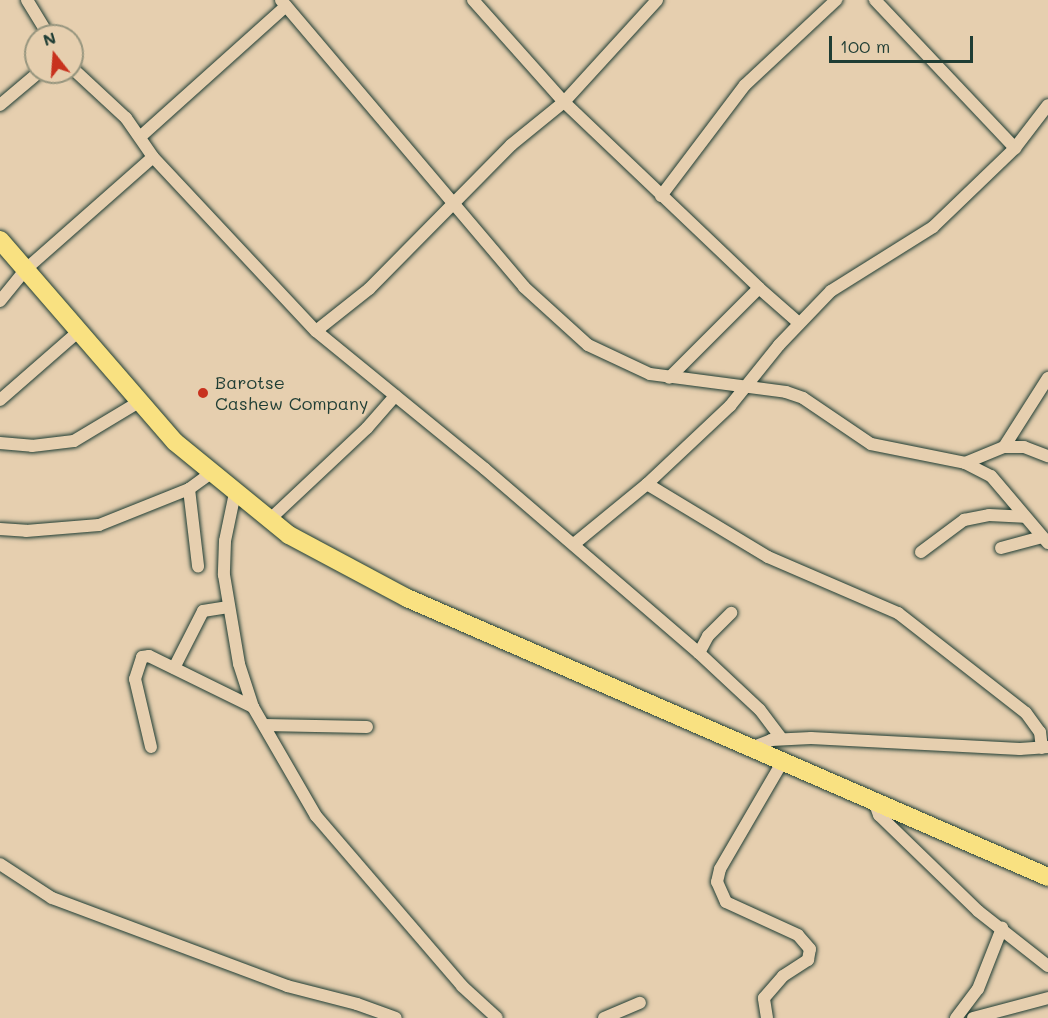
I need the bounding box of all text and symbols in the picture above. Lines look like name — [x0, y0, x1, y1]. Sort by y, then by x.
north arrow — [24, 24, 84, 84]
scale bar — [832, 24, 976, 62]
text: N — [40, 26, 58, 50]
text: 100 m — [840, 34, 890, 58]
place label: Barotse Cashew Company — [215, 372, 368, 415]
marker: Barotse Cashew Company — [196, 386, 210, 400]

